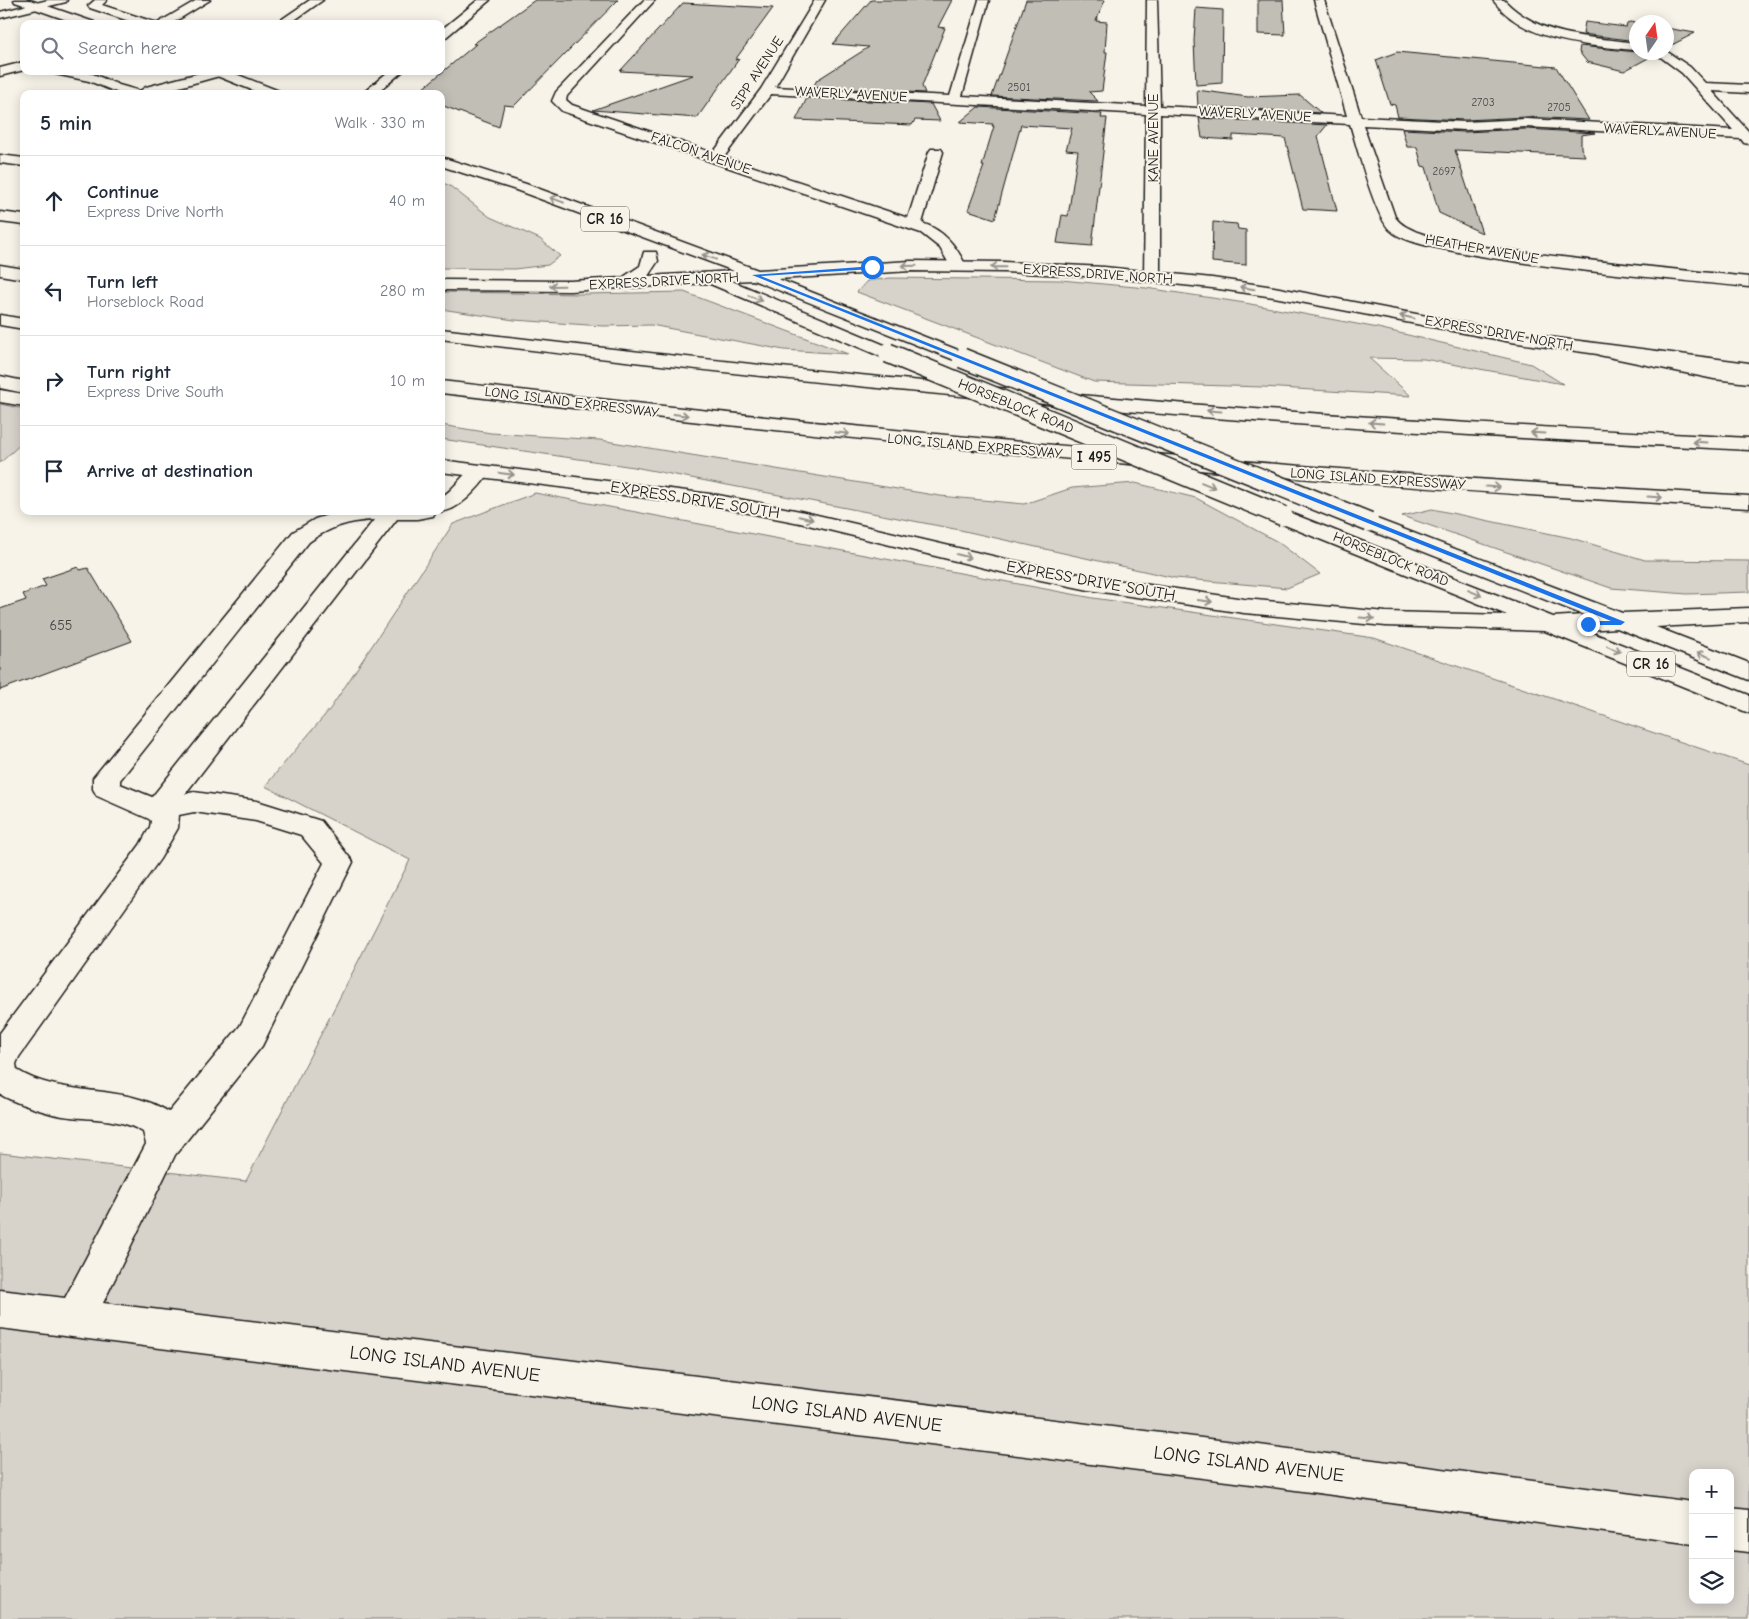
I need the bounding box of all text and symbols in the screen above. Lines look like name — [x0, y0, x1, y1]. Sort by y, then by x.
north arrow — [1629, 15, 1674, 60]
search box — [20, 20, 445, 75]
street label: SIPP AVENUE — [727, 33, 787, 113]
icon: search — [38, 34, 66, 62]
text: Search here — [78, 37, 177, 59]
house number: 2501 — [1008, 81, 1030, 94]
street label: WAVERLY AVENUE — [794, 83, 908, 105]
street label: KANE AVENUE — [1145, 93, 1162, 183]
house number: 2703 — [1471, 96, 1495, 109]
house number: 2705 — [1547, 101, 1571, 114]
street label: WAVERLY AVENUE — [1198, 103, 1312, 125]
text: 5 min — [40, 111, 92, 135]
text: Walk · 330 m — [335, 114, 425, 132]
street label: WAVERLY AVENUE — [1603, 120, 1717, 142]
street label: FALCON AVENUE — [649, 128, 753, 178]
house number: 2697 — [1433, 165, 1455, 178]
text: Continue — [87, 181, 159, 203]
icon: ahead — [40, 187, 68, 215]
text: 40 m — [389, 192, 425, 210]
one-way arrow — [549, 195, 565, 204]
text: Express Drive North — [87, 203, 224, 221]
road number: CR 16 — [581, 206, 629, 232]
street label: HEATHER AVENUE — [1424, 231, 1540, 267]
one-way arrow — [702, 252, 717, 261]
route start — [861, 256, 884, 279]
street label: EXPRESS DRIVE NORTH — [1023, 260, 1173, 288]
one-way arrow — [902, 262, 918, 271]
one-way arrow — [990, 262, 1006, 272]
street label: EXPRESS DRIVE NORTH — [589, 269, 739, 293]
text: Turn left — [87, 271, 158, 293]
icon: left — [40, 277, 68, 305]
one-way arrow — [549, 281, 565, 291]
text: 280 m — [380, 282, 425, 300]
one-way arrow — [1239, 283, 1255, 293]
text: Horseblock Road — [87, 293, 204, 311]
one-way arrow — [747, 293, 762, 303]
one-way arrow — [1399, 312, 1415, 321]
street label: EXPRESS DRIVE NORTH — [1424, 312, 1574, 354]
text: Turn right — [87, 361, 171, 383]
icon: right — [40, 367, 68, 395]
text: 10 m — [390, 372, 425, 390]
street label: HORSEBLOCK ROAD — [956, 375, 1077, 437]
text: Express Drive South — [87, 383, 224, 401]
street label: LONG ISLAND EXPRESSWAY — [484, 383, 661, 421]
one-way arrow — [1206, 407, 1222, 416]
one-way arrow — [672, 410, 688, 420]
one-way arrow — [1368, 418, 1384, 427]
one-way arrow — [834, 428, 850, 438]
one-way arrow — [1530, 429, 1546, 438]
street label: LONG ISLAND EXPRESSWAY — [887, 430, 1064, 462]
one-way arrow — [1693, 437, 1709, 447]
road number: I 495 — [1072, 444, 1116, 470]
icon: arrive — [40, 457, 68, 485]
text: Arrive at destination — [87, 460, 253, 482]
street label: LONG ISLAND EXPRESSWAY — [1290, 464, 1467, 494]
one-way arrow — [499, 469, 515, 479]
street label: EXPRESS DRIVE SOUTH — [609, 478, 781, 522]
one-way arrow — [1200, 480, 1215, 490]
one-way arrow — [1484, 482, 1500, 492]
one-way arrow — [1646, 493, 1662, 502]
one-way arrow — [798, 514, 814, 523]
street label: HORSEBLOCK ROAD — [1331, 528, 1452, 590]
one-way arrow — [956, 552, 972, 561]
street label: EXPRESS DRIVE SOUTH — [1005, 557, 1177, 605]
one-way arrow — [1466, 589, 1482, 598]
one-way arrow — [1197, 596, 1213, 606]
one-way arrow — [1359, 613, 1375, 623]
route end — [1577, 613, 1600, 636]
house number: 655 — [50, 617, 72, 634]
one-way arrow — [1606, 645, 1621, 654]
one-way arrow — [1696, 649, 1711, 658]
road number: CR 16 — [1627, 652, 1675, 676]
street label: LONG ISLAND AVENUE — [348, 1341, 542, 1387]
street label: LONG ISLAND AVENUE — [750, 1391, 944, 1437]
street label: LONG ISLAND AVENUE — [1152, 1441, 1346, 1487]
map controls — [1689, 1469, 1734, 1604]
button: + — [1689, 1469, 1734, 1514]
button: − — [1689, 1514, 1734, 1559]
button: layers — [1689, 1559, 1734, 1604]

